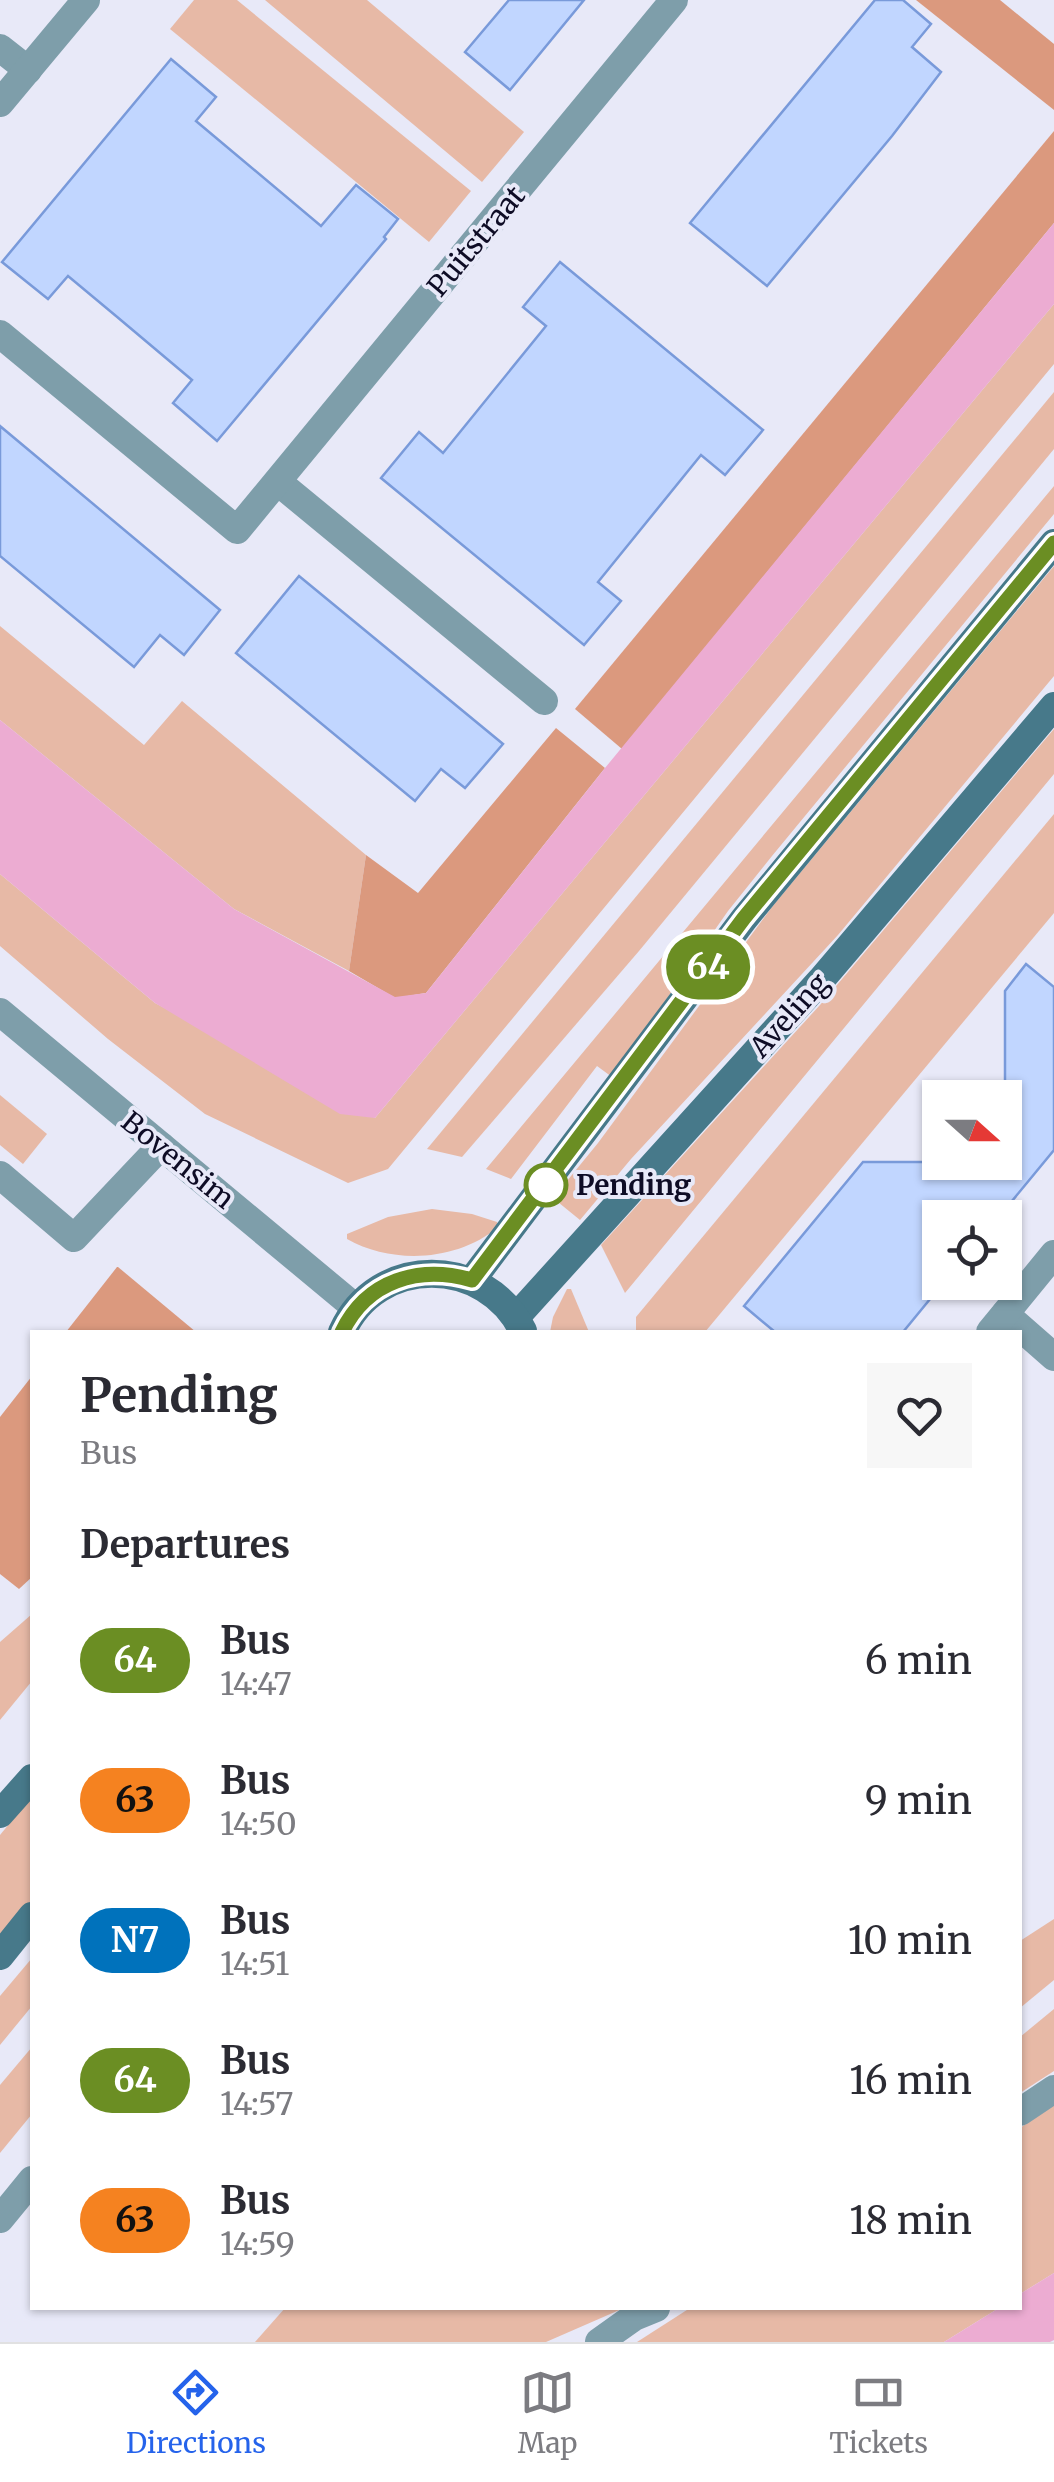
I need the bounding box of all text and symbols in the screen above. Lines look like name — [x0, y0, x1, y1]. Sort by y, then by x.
street label: Puitstraat — [419, 178, 533, 304]
line badge: 64 — [663, 934, 753, 1000]
text: 64 — [686, 945, 730, 989]
street label: Aveling — [741, 965, 836, 1065]
north arrow — [922, 1080, 1022, 1180]
map controls — [922, 1080, 1022, 1300]
street label: Bovensim — [114, 1104, 242, 1217]
marker: Pending — [525, 1164, 567, 1206]
place label: Pending — [576, 1167, 692, 1203]
button: locate — [922, 1200, 1022, 1300]
button: heart — [867, 1363, 972, 1468]
text: Pending — [80, 1365, 278, 1425]
text: Bus — [80, 1433, 137, 1473]
text: Departures — [80, 1521, 290, 1568]
text: Bus — [220, 1617, 290, 1664]
text: 6 min — [865, 1637, 972, 1684]
text: 64 — [113, 1638, 157, 1682]
text: 14:47 — [220, 1664, 292, 1704]
text: Bus — [220, 1757, 290, 1804]
text: 9 min — [865, 1777, 972, 1824]
text: 63 — [115, 1778, 155, 1822]
text: 14:50 — [220, 1804, 297, 1844]
text: Bus — [220, 1897, 290, 1944]
text: 10 min — [848, 1917, 972, 1964]
text: N7 — [111, 1918, 159, 1962]
text: 14:51 — [220, 1944, 289, 1984]
text: Bus — [220, 2037, 290, 2084]
text: 16 min — [849, 2057, 972, 2104]
text: 64 — [113, 2058, 157, 2102]
text: 14:57 — [220, 2084, 293, 2124]
text: Bus — [220, 2177, 290, 2224]
text: 18 min — [849, 2197, 972, 2244]
text: 63 — [115, 2198, 155, 2242]
text: 14:59 — [220, 2224, 295, 2264]
tab: Directions — [126, 2365, 266, 2461]
tab: Map — [518, 2365, 577, 2461]
tab: Tickets — [829, 2365, 928, 2461]

